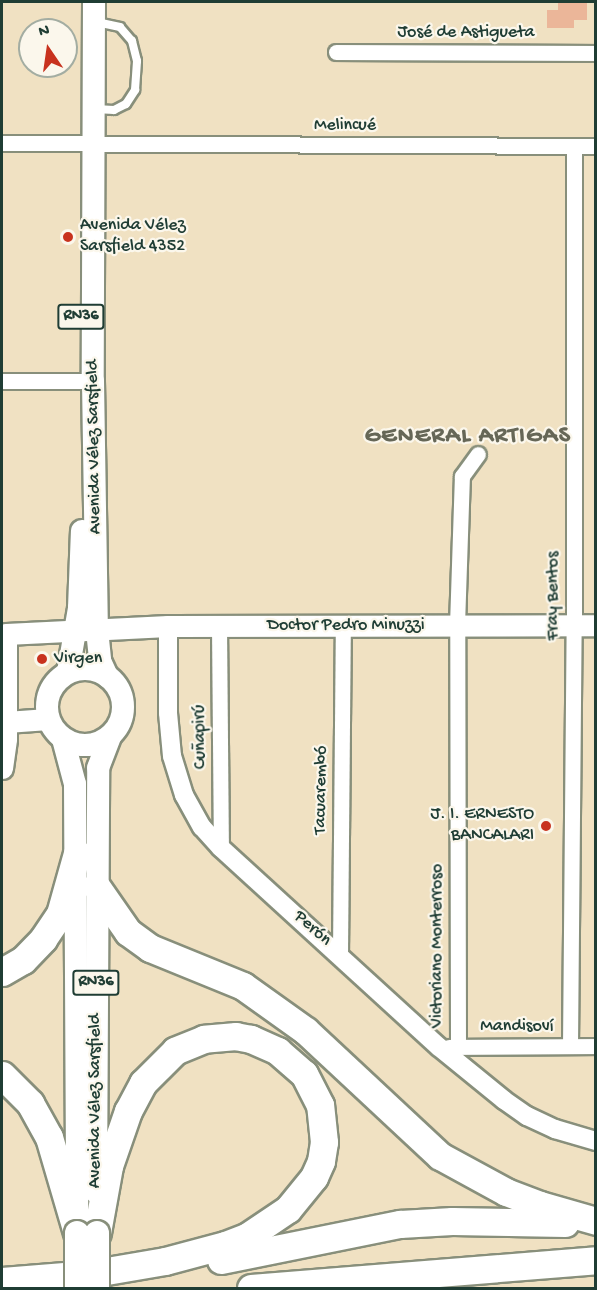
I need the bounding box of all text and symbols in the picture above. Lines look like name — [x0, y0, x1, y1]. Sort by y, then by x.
north arrow — [18, 18, 78, 78]
text: N — [37, 21, 52, 42]
street label: José de Astigueta — [398, 22, 534, 44]
street label: Melincué — [314, 115, 376, 137]
place label: Avenida Vélez Sarsfield 4352 — [80, 216, 186, 258]
marker: Avenida Vélez Sarsfield 4352 — [61, 230, 75, 244]
road number: RN36 — [57, 304, 105, 330]
street label: Avenida Vélez Sarsfield — [83, 360, 107, 534]
district label: GENERAL ARTIGAS — [365, 423, 571, 451]
street label: Fray Bentos — [543, 551, 565, 641]
street label: Doctor Pedro Minuzzi — [267, 615, 425, 637]
place label: Virgen — [54, 648, 102, 670]
marker: Virgen — [35, 652, 49, 666]
street label: Cuñapirú — [190, 705, 212, 769]
street label: Tacuarembó — [310, 745, 334, 835]
place label: J. I. ERNESTO BANCALARI — [431, 805, 534, 848]
marker: J. I. ERNESTO BANCALARI — [539, 819, 553, 833]
street label: Victoriano Monterroso — [427, 864, 449, 1028]
street label: Perón — [289, 906, 335, 952]
road number: RN36 — [72, 970, 120, 996]
street label: Avenida Vélez Sarsfield — [85, 1014, 107, 1188]
street label: Mandisoví — [480, 1016, 554, 1038]

